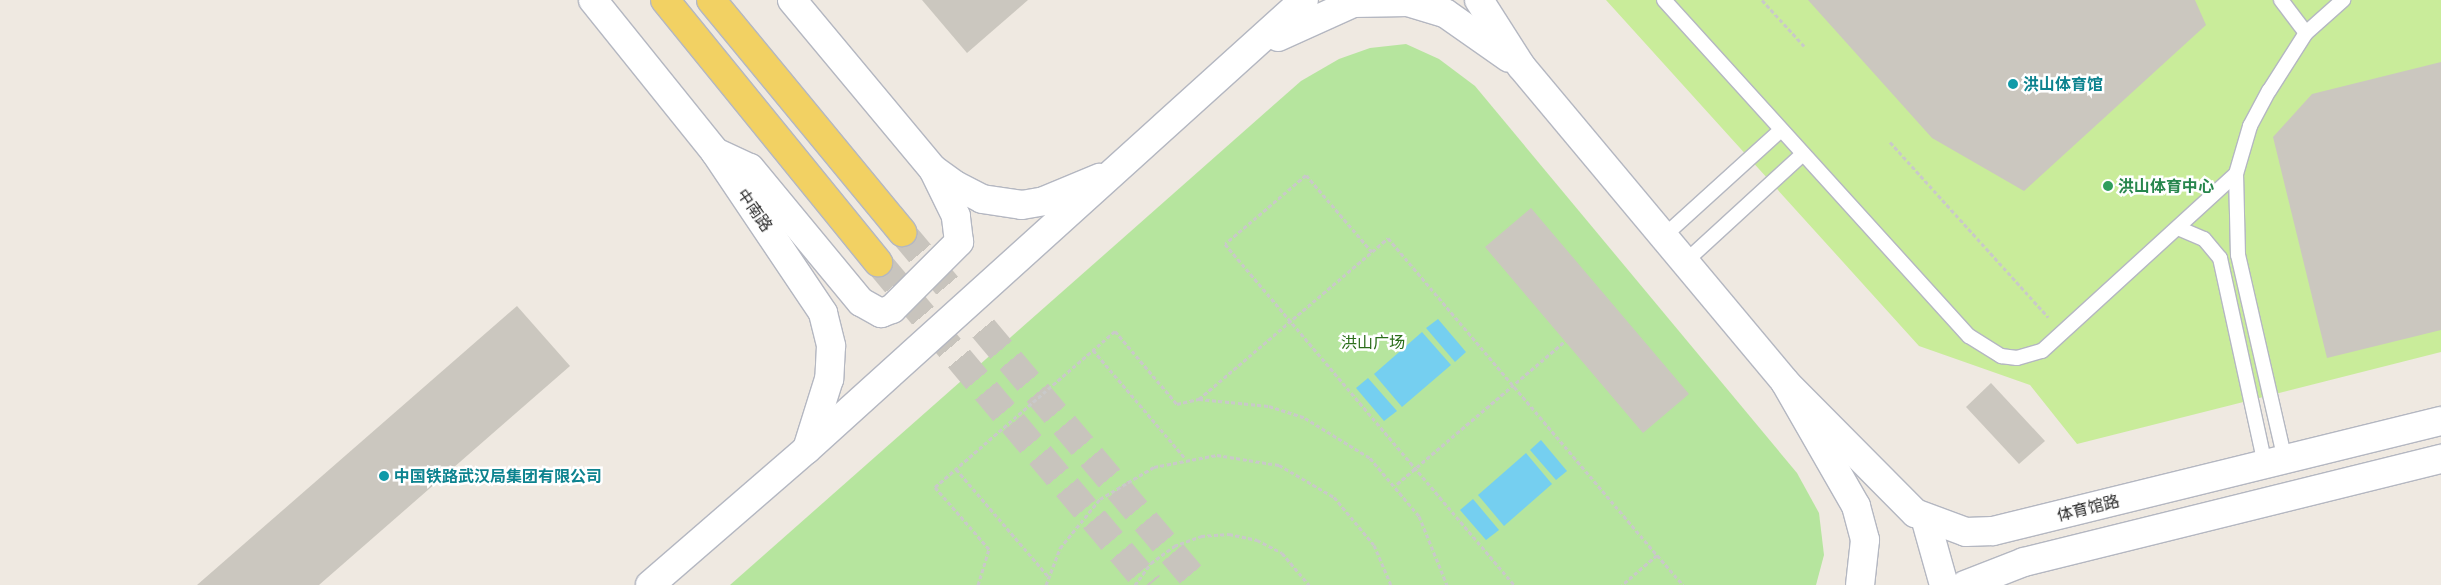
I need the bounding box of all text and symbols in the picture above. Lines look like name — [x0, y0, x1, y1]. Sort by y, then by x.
place label: 洪山体育馆 — [2023, 74, 2103, 94]
marker: 洪山体育馆 — [2007, 78, 2019, 90]
place label: 洪山体育中心 — [2118, 176, 2214, 196]
marker: 洪山体育中心 — [2102, 180, 2114, 192]
street label: 中南路 — [733, 185, 777, 235]
park label: 洪山广场 — [1341, 332, 1405, 352]
place label: 中国铁路武汉局集团有限公司 — [394, 466, 602, 486]
marker: 中国铁路武汉局集团有限公司 — [378, 470, 390, 482]
street label: 体育馆路 — [2055, 491, 2121, 525]

